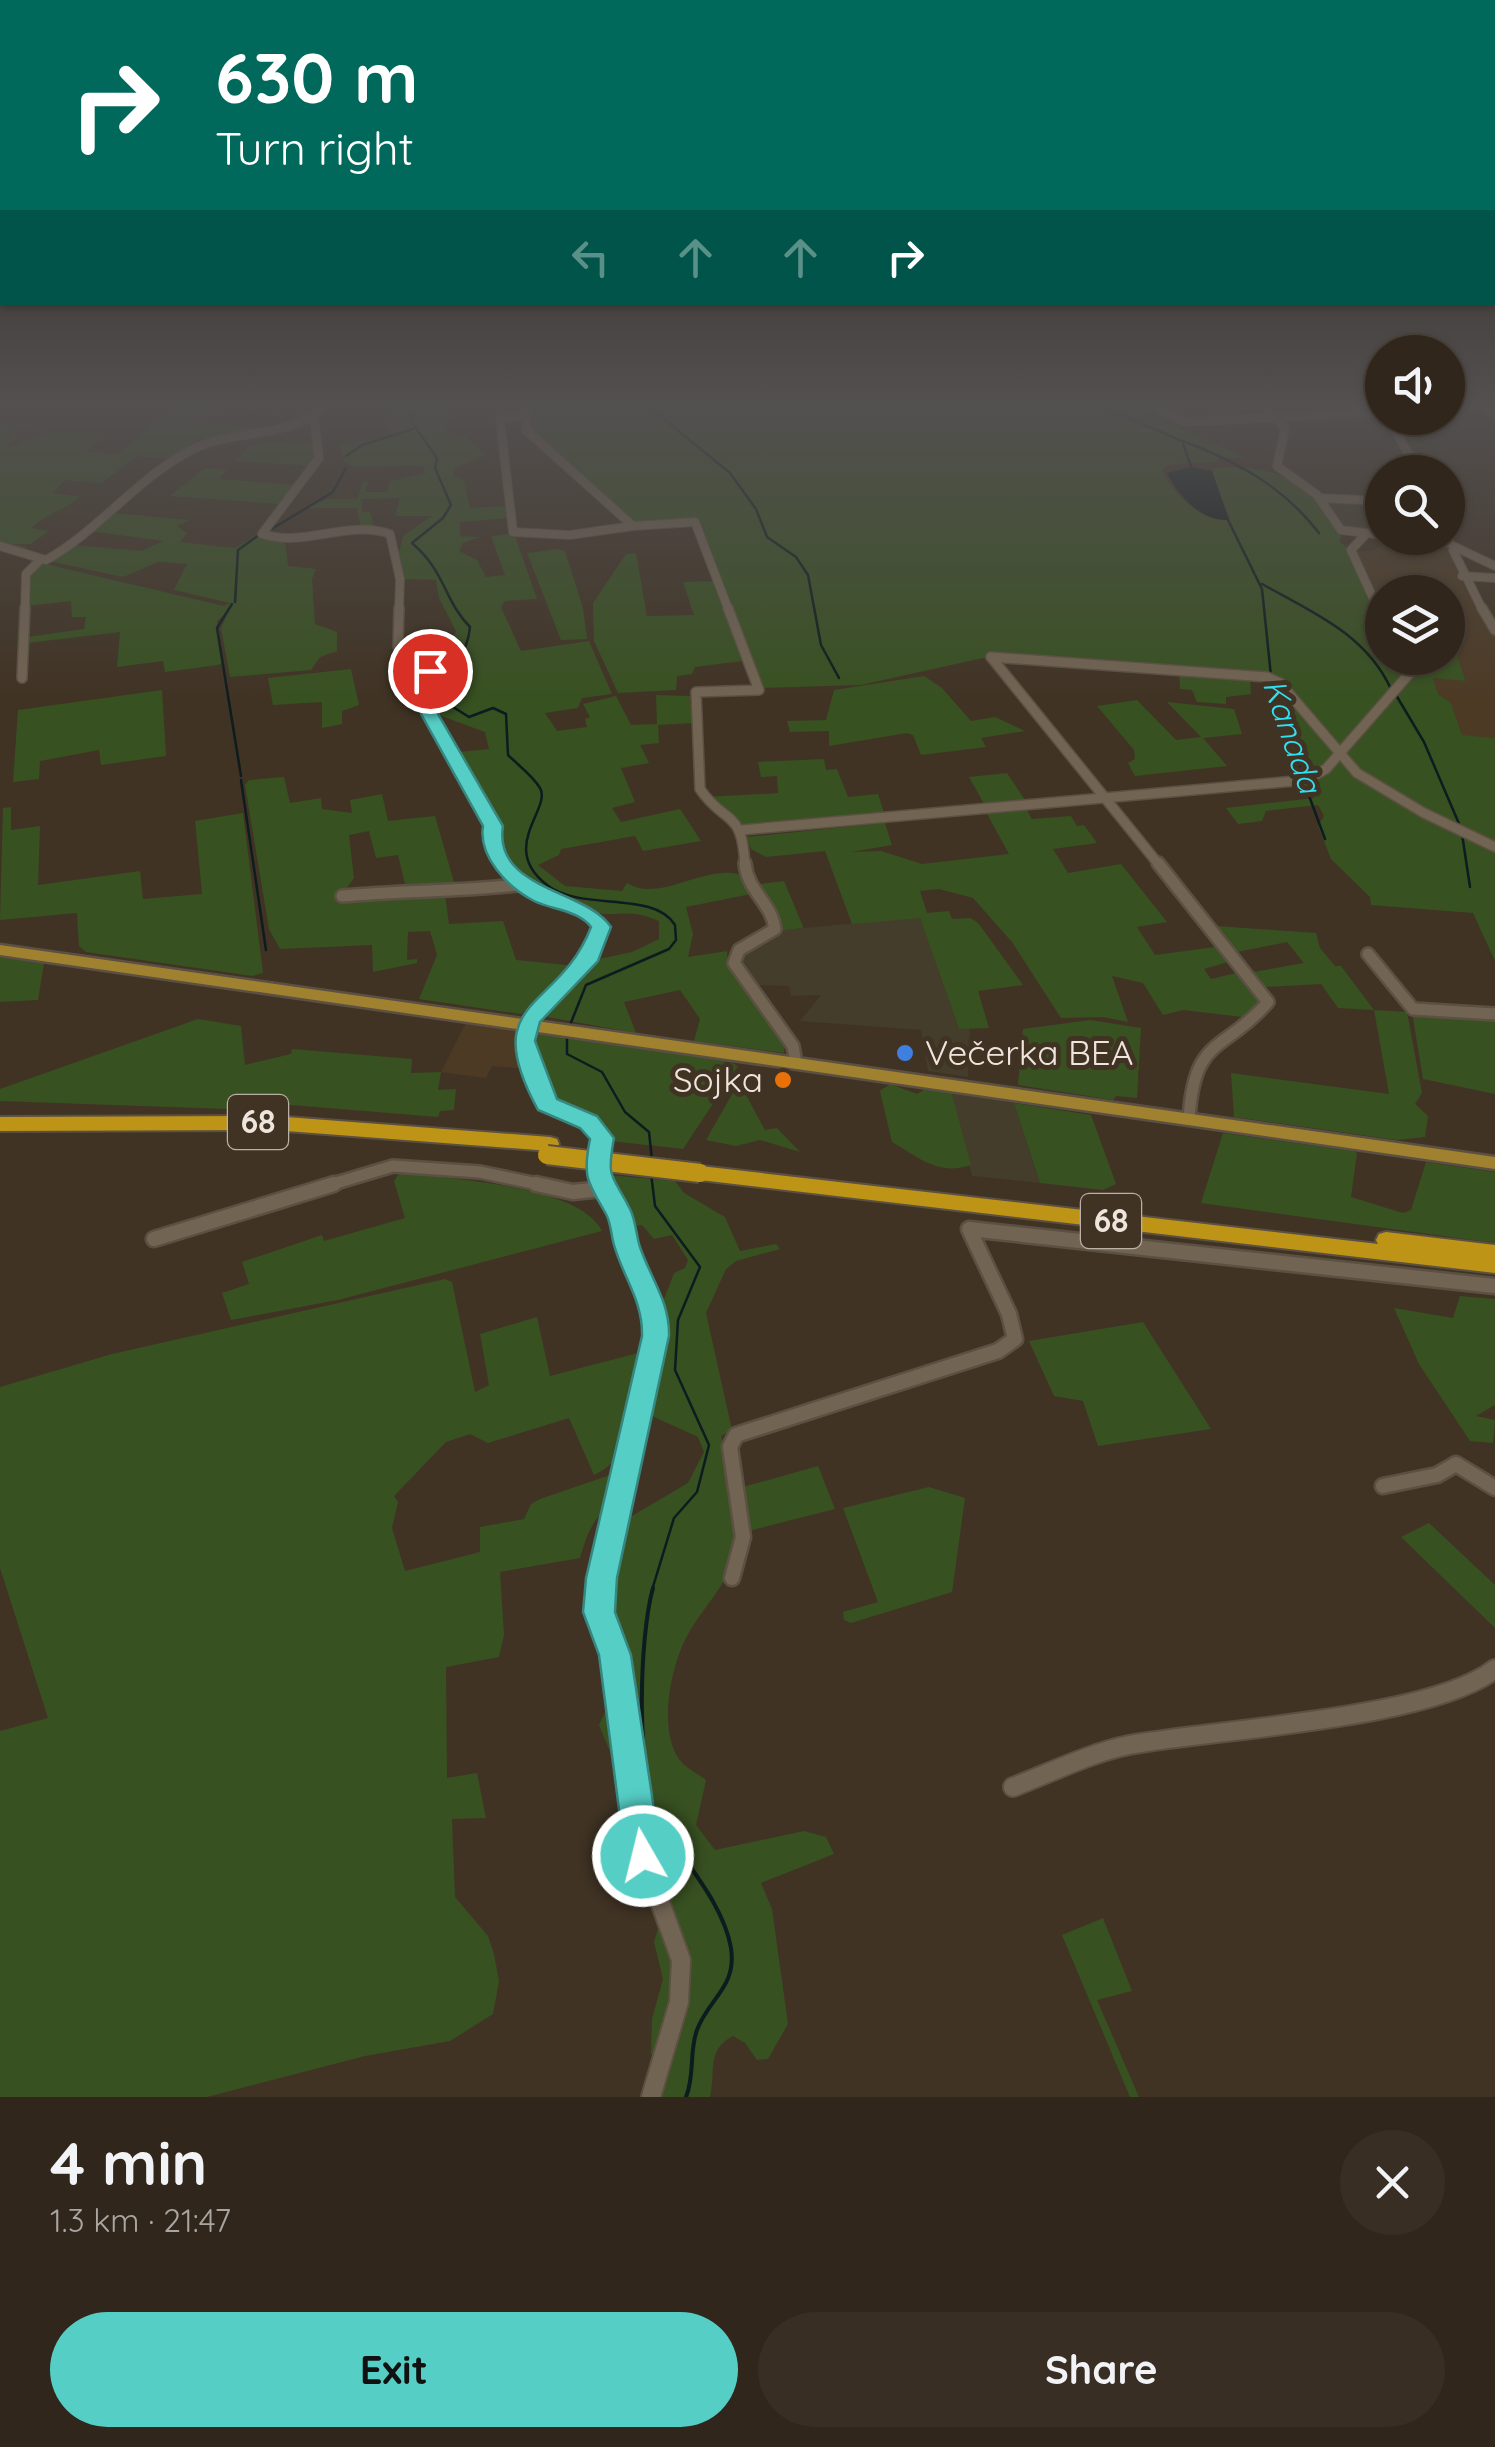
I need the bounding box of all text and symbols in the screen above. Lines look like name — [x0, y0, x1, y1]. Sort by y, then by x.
text: 630 m — [215, 33, 418, 121]
icon: right — [50, 40, 180, 170]
text: Turn right — [215, 120, 414, 176]
icon: left — [563, 230, 618, 285]
icon: ahead — [668, 230, 723, 285]
icon: ahead — [773, 230, 828, 285]
icon: right — [878, 230, 933, 285]
map controls — [1365, 335, 1465, 675]
button: sound — [1365, 335, 1465, 435]
button: search — [1365, 455, 1465, 555]
button: layers — [1365, 575, 1465, 675]
pin — [388, 629, 473, 714]
icon: arrive — [403, 644, 458, 699]
water label: Kanada — [1255, 674, 1332, 799]
place label: Večerka BEA — [925, 1030, 1133, 1074]
marker: Večerka BEA — [894, 1042, 916, 1064]
place label: Sojka — [673, 1057, 763, 1101]
marker: Sojka — [772, 1069, 794, 1091]
road number: 68 — [228, 1095, 288, 1149]
road number: 68 — [1081, 1194, 1141, 1248]
position arrow — [591, 1804, 695, 1908]
text: 4 min — [50, 2125, 207, 2200]
button: close — [1340, 2130, 1445, 2235]
text: 1.3 km · 21:47 — [50, 2200, 231, 2240]
button: Exit — [50, 2312, 738, 2427]
button: Share — [758, 2312, 1445, 2427]

